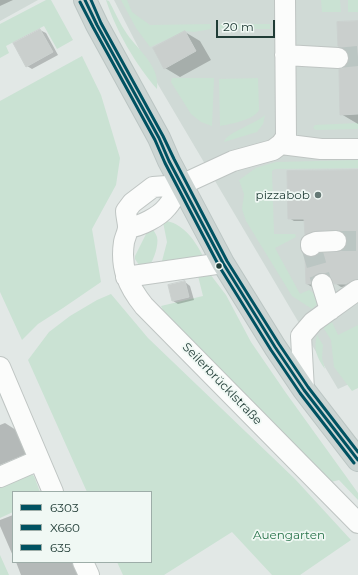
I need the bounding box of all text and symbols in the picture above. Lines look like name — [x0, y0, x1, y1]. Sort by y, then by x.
scale bar — [218, 12, 277, 38]
text: 20 m — [223, 19, 254, 34]
place label: pizzabob — [255, 188, 310, 202]
marker: pizzabob — [313, 190, 323, 200]
unlabelled marker — [214, 261, 224, 271]
street label: Seilerbrücklstraße — [179, 340, 265, 428]
legend — [12, 491, 152, 563]
text: 6303 — [50, 500, 79, 515]
text: X660 — [50, 520, 80, 535]
park label: Auengarten — [253, 528, 325, 542]
text: 635 — [50, 540, 71, 555]

